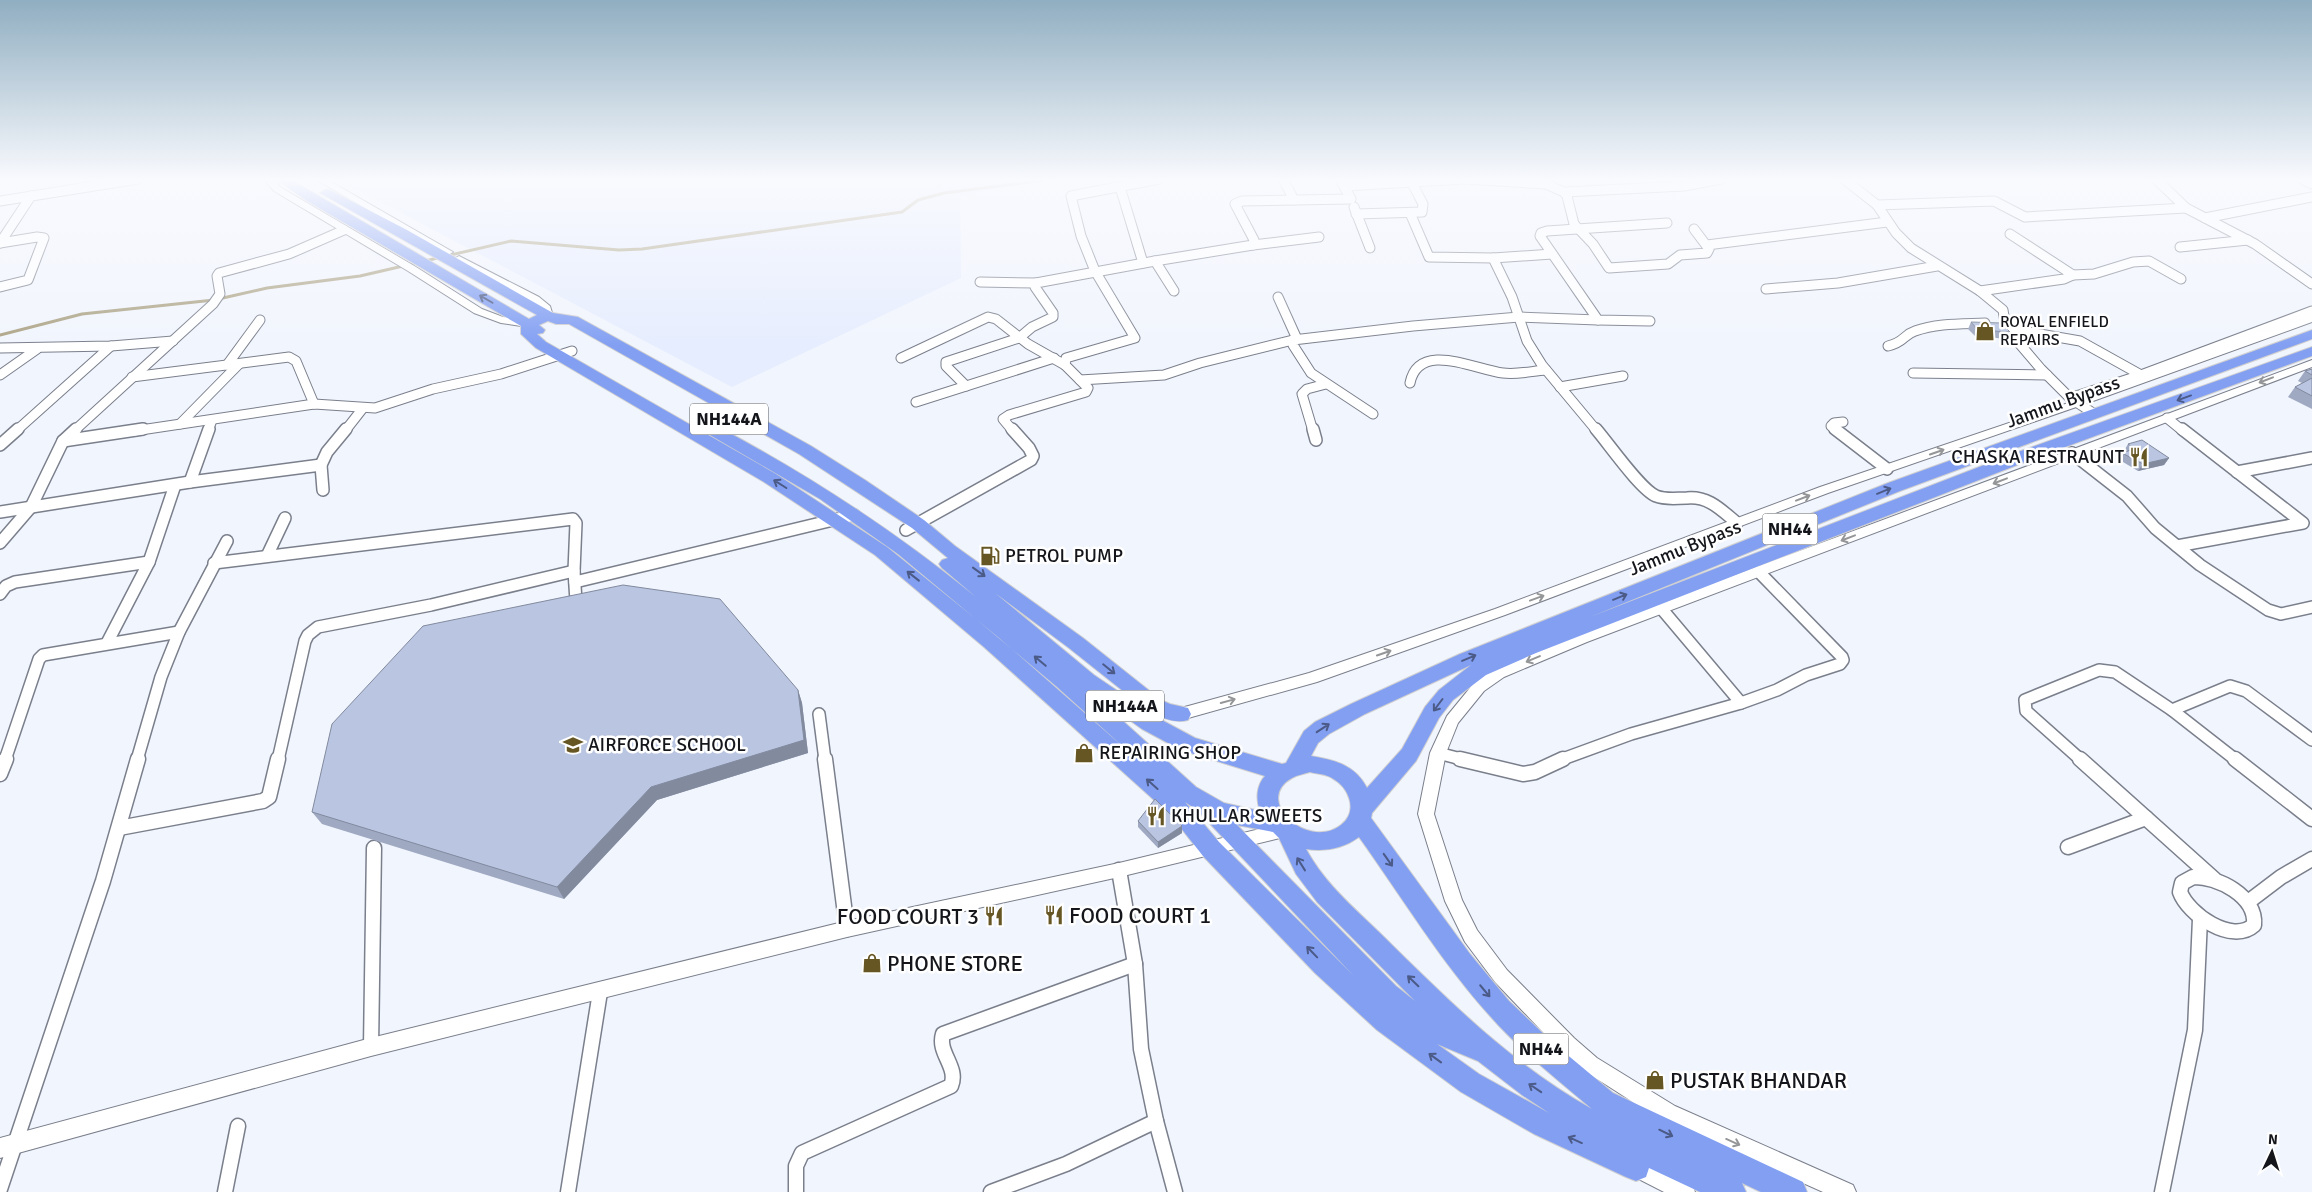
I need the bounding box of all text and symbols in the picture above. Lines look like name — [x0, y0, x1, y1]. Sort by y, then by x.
one-way arrow — [479, 293, 493, 303]
place label: ROYAL ENFIELD REPAIRS — [2000, 312, 2109, 350]
shop icon: ROYAL ENFIELD REPAIRS — [1974, 320, 1996, 342]
street label: Jammu Bypass — [2003, 370, 2123, 434]
one-way arrow — [2259, 376, 2275, 385]
one-way arrow — [2177, 394, 2192, 403]
road number: NH144A — [690, 404, 768, 434]
place label: CHASKA RESTRAUNT — [1951, 445, 2125, 469]
one-way arrow — [1928, 446, 1944, 456]
restaurant icon: CHASKA RESTRAUNT — [2128, 446, 2150, 468]
one-way arrow — [1993, 477, 2008, 486]
one-way arrow — [773, 479, 787, 489]
one-way arrow — [1877, 485, 1892, 494]
one-way arrow — [1795, 493, 1811, 502]
road number: NH44 — [1762, 514, 1818, 544]
street label: Jammu Bypass — [1625, 515, 1745, 581]
one-way arrow — [1841, 534, 1856, 543]
place label: PETROL PUMP — [1005, 544, 1123, 568]
fuel station icon: PETROL PUMP — [979, 545, 1001, 567]
one-way arrow — [972, 567, 986, 577]
one-way arrow — [907, 571, 920, 582]
one-way arrow — [1612, 592, 1627, 601]
one-way arrow — [1528, 593, 1544, 602]
one-way arrow — [1375, 648, 1391, 657]
one-way arrow — [1461, 652, 1476, 662]
one-way arrow — [1033, 655, 1046, 667]
one-way arrow — [1525, 655, 1540, 664]
one-way arrow — [1102, 664, 1115, 675]
road number: NH144A — [1086, 690, 1164, 721]
one-way arrow — [1220, 696, 1236, 706]
one-way arrow — [1433, 698, 1444, 711]
one-way arrow — [1316, 723, 1330, 733]
place label: AIRFORCE SCHOOL — [588, 733, 746, 757]
school or university icon: AIRFORCE SCHOOL — [562, 734, 584, 756]
place label: REPAIRING SHOP — [1099, 741, 1241, 765]
shop icon: REPAIRING SHOP — [1073, 742, 1095, 764]
one-way arrow — [1145, 779, 1158, 790]
place label: KHULLAR SWEETS — [1171, 804, 1322, 828]
restaurant icon: KHULLAR SWEETS — [1145, 805, 1167, 827]
one-way arrow — [1383, 853, 1393, 867]
one-way arrow — [1295, 857, 1305, 871]
place label: FOOD COURT 1 — [1069, 902, 1211, 929]
place label: FOOD COURT 3 — [837, 903, 979, 930]
restaurant icon: FOOD COURT 1 — [1043, 904, 1065, 926]
restaurant icon: FOOD COURT 3 — [983, 905, 1005, 927]
one-way arrow — [1306, 946, 1318, 959]
place label: PHONE STORE — [887, 950, 1023, 977]
shop icon: PHONE STORE — [861, 952, 883, 974]
one-way arrow — [1406, 975, 1419, 987]
one-way arrow — [1479, 984, 1490, 997]
road number: NH44 — [1514, 1034, 1568, 1064]
one-way arrow — [1428, 1053, 1442, 1063]
place label: PUSTAK BHANDAR — [1670, 1067, 1847, 1094]
shop icon: PUSTAK BHANDAR — [1644, 1069, 1666, 1091]
one-way arrow — [1528, 1083, 1542, 1093]
north arrow — [2247, 1127, 2297, 1177]
one-way arrow — [1658, 1129, 1673, 1138]
text: N — [2267, 1131, 2278, 1148]
one-way arrow — [1568, 1134, 1583, 1144]
one-way arrow — [1725, 1138, 1740, 1147]

